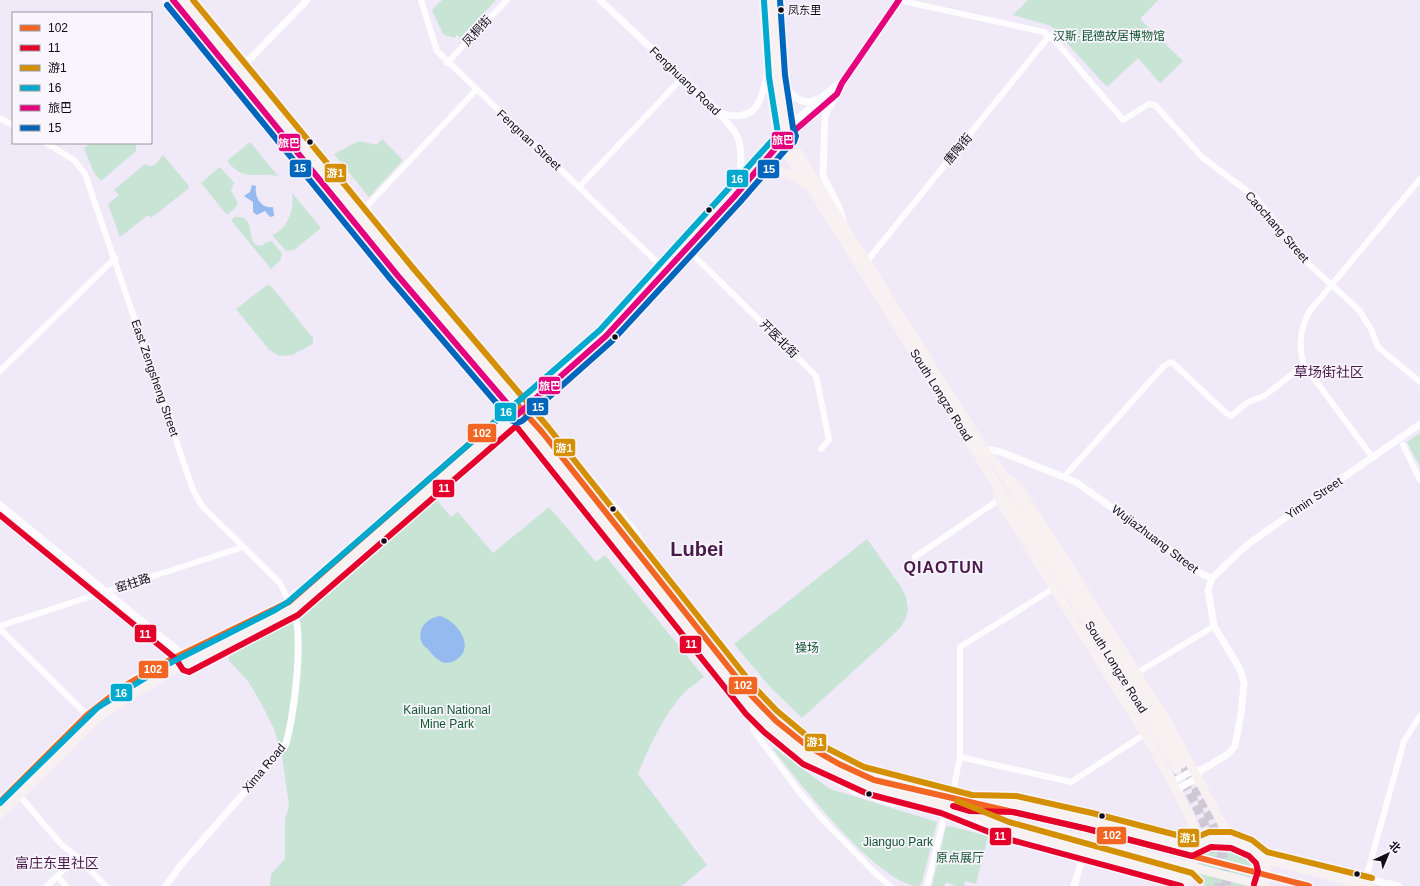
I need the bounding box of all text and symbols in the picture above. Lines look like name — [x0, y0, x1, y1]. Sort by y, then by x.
place label: 凤东里 — [788, 4, 821, 16]
marker: 凤东里 — [776, 5, 786, 15]
legend — [12, 12, 152, 144]
street label: 凤桐街 — [460, 13, 494, 49]
text: 102 — [48, 21, 68, 35]
park label: 汉斯·昆德故居博物馆 — [1053, 29, 1165, 43]
text: 11 — [48, 41, 61, 55]
street label: Fenghuang Road — [647, 44, 723, 118]
text: 游1 — [48, 61, 67, 75]
text: 16 — [48, 81, 62, 95]
text: 旅巴 — [48, 101, 72, 115]
street label: Fengnan Street — [494, 107, 565, 174]
text: 15 — [48, 121, 62, 135]
line badge: 旅巴 — [771, 131, 794, 150]
street label: 唐陶街 — [941, 131, 975, 167]
line badge: 旅巴 — [278, 133, 301, 152]
text: 旅巴 — [772, 134, 794, 146]
text: 旅巴 — [278, 137, 300, 149]
unlabelled marker — [305, 137, 315, 147]
line badge: 15 — [289, 159, 312, 178]
line badge: 15 — [757, 159, 780, 179]
text: 15 — [294, 162, 306, 174]
line badge: 游1 — [324, 163, 347, 183]
text: 15 — [763, 163, 775, 175]
text: 游1 — [326, 167, 344, 179]
line badge: 16 — [726, 169, 749, 188]
text: 16 — [731, 173, 743, 185]
street label: Caochang Street — [1242, 188, 1312, 266]
unlabelled marker — [704, 205, 714, 215]
street label: 开医北街 — [757, 317, 801, 361]
street label: East Zengsheng Street — [128, 318, 182, 439]
unlabelled marker — [610, 332, 620, 342]
street label: South Longze Road — [907, 346, 975, 444]
district label: 草场街社区 — [1294, 364, 1364, 380]
line badge: 旅巴 — [538, 376, 561, 395]
text: 旅巴 — [539, 380, 561, 392]
line badge: 15 — [526, 397, 549, 416]
text: 15 — [532, 401, 544, 413]
line badge: 16 — [494, 402, 517, 422]
text: 16 — [500, 406, 512, 418]
line badge: 102 — [467, 423, 497, 443]
text: 102 — [473, 427, 491, 439]
line badge: 游1 — [553, 438, 576, 457]
text: 游1 — [555, 442, 573, 454]
street label: Yimin Street — [1283, 474, 1345, 522]
line badge: 11 — [432, 479, 455, 498]
text: 11 — [438, 482, 450, 494]
street label: Wujiazhuang Street — [1109, 502, 1201, 576]
unlabelled marker — [608, 504, 618, 514]
unlabelled marker — [379, 536, 389, 546]
district label: Lubei — [670, 538, 724, 560]
district label: QIAOTUN — [904, 559, 984, 576]
street label: 窑柱路 — [114, 571, 152, 595]
street label: South Longze Road — [1082, 618, 1150, 716]
line badge: 11 — [134, 624, 157, 643]
text: 11 — [139, 628, 151, 640]
line badge: 11 — [679, 635, 702, 654]
text: 11 — [685, 638, 697, 650]
park label: 操场 — [795, 641, 819, 655]
line badge: 102 — [138, 660, 169, 679]
text: 102 — [144, 663, 162, 675]
line badge: 102 — [728, 676, 758, 695]
text: 102 — [734, 679, 752, 691]
line badge: 16 — [110, 683, 133, 702]
text: 16 — [115, 687, 127, 699]
park label: Kailuan National Mine Park — [403, 703, 491, 731]
line badge: 游1 — [804, 733, 827, 752]
text: 游1 — [806, 736, 824, 748]
street label: Xima Road — [240, 741, 288, 795]
unlabelled marker — [864, 789, 874, 799]
unlabelled marker — [1097, 811, 1107, 821]
line badge: 102 — [1096, 826, 1127, 845]
line badge: 11 — [989, 827, 1012, 846]
line badge: 游1 — [1177, 828, 1200, 848]
text: 102 — [1103, 829, 1121, 841]
text: 11 — [994, 830, 1006, 842]
text: 游1 — [1179, 832, 1197, 844]
north arrow — [1368, 834, 1408, 874]
park label: Jianguo Park — [863, 835, 934, 849]
text: 北 — [1387, 839, 1403, 855]
park label: 原点展厅 — [936, 851, 984, 865]
district label: 富庄东里社区 — [15, 855, 99, 871]
unlabelled marker — [1352, 869, 1362, 879]

